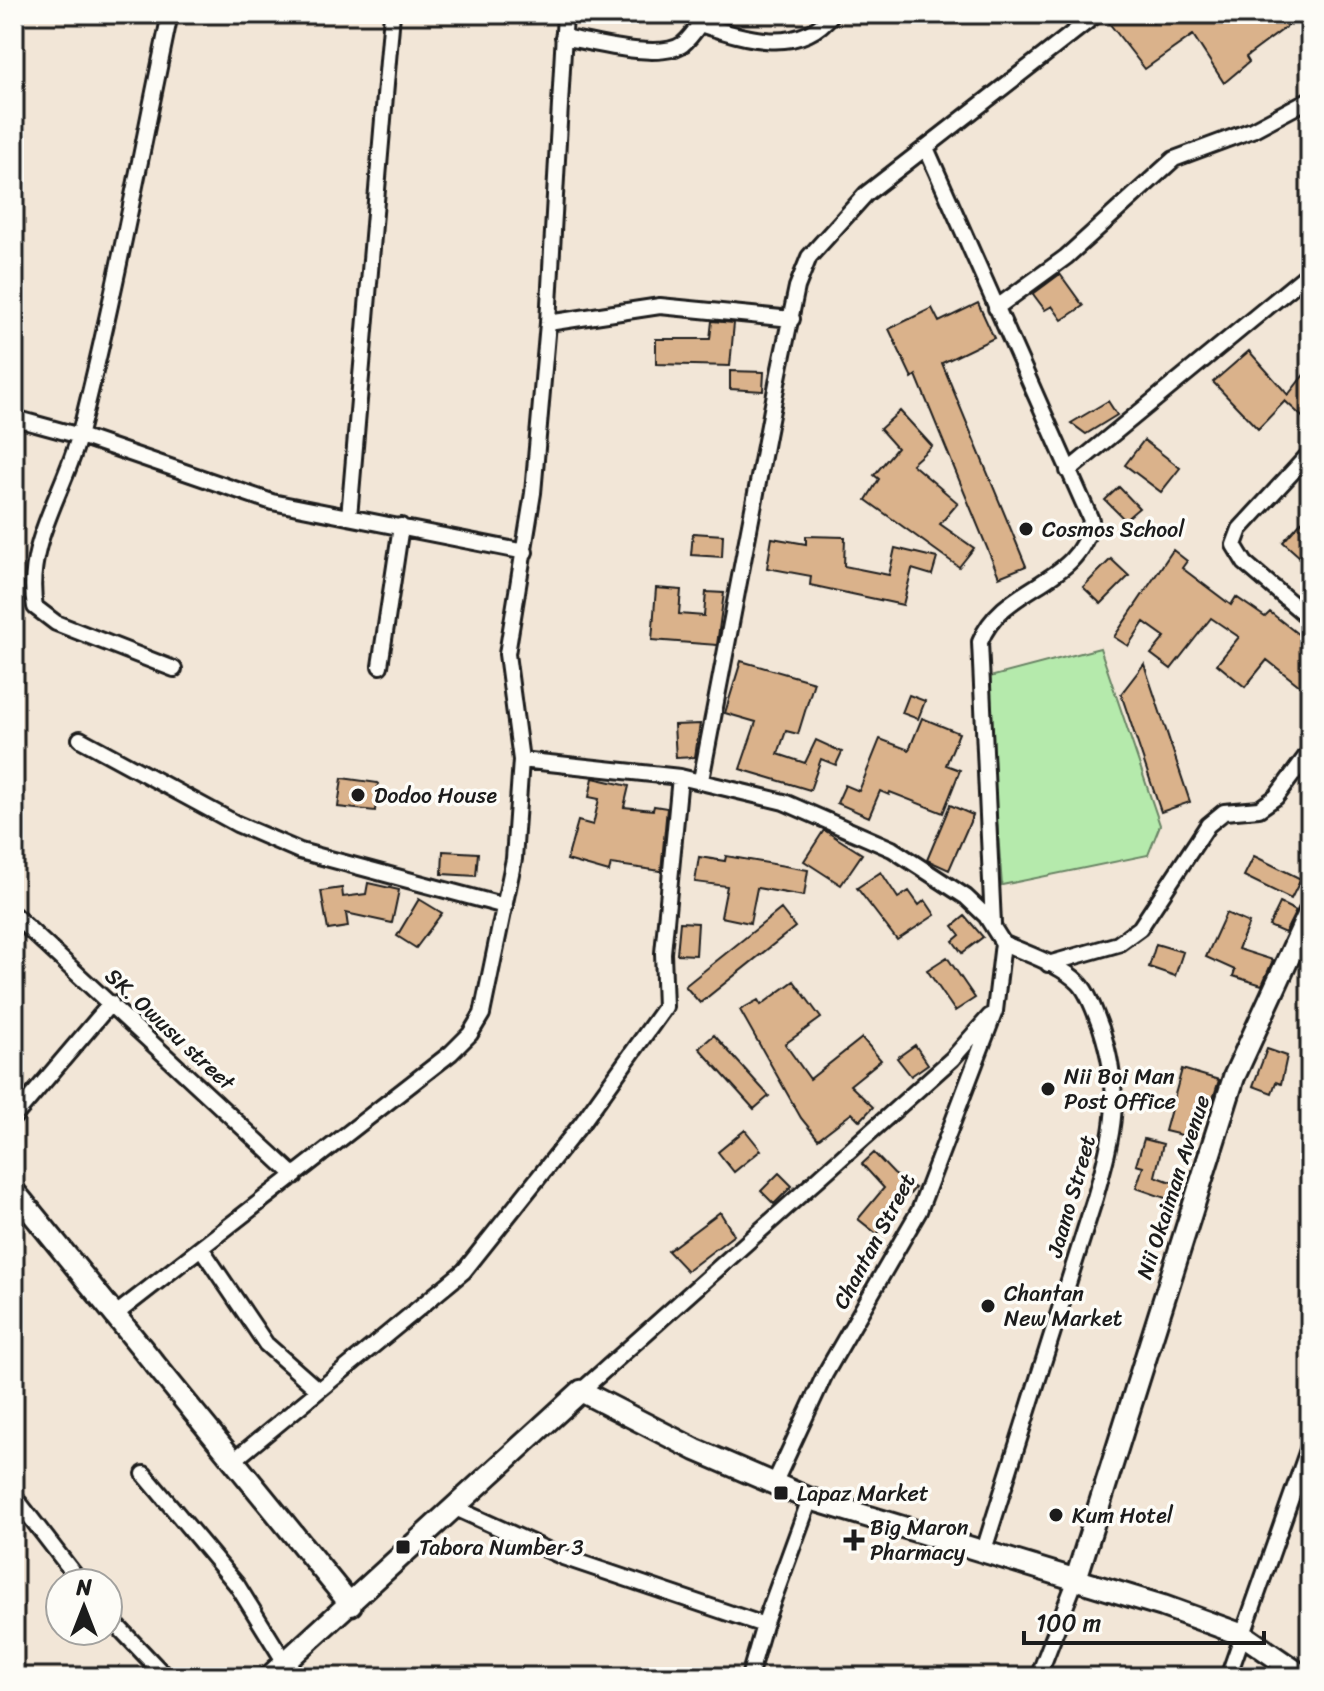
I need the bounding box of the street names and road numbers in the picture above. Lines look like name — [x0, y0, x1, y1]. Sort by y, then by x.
street label: SK. Owusu street — [96, 958, 245, 1101]
street label: Nii Okaiman Avenue — [1125, 1090, 1221, 1284]
street label: Jaano Street — [1035, 1130, 1107, 1263]
street label: Chantan Street — [822, 1165, 927, 1316]

